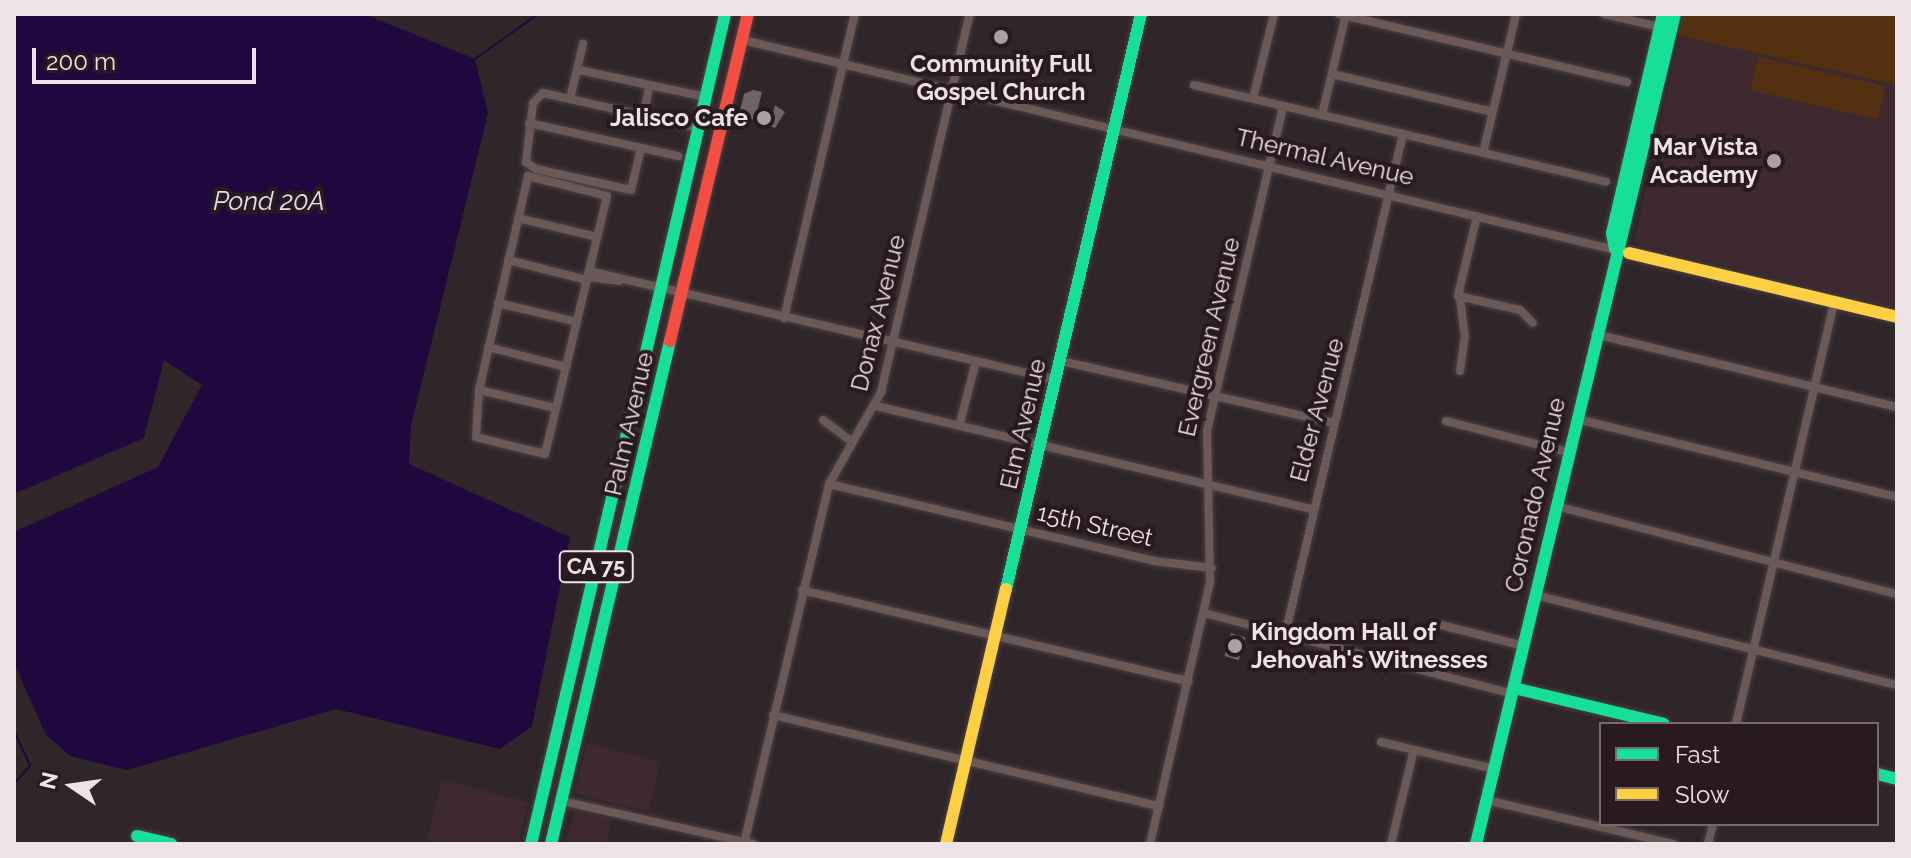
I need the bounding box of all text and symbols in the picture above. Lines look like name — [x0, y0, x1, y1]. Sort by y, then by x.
marker: Community Full Gospel Church — [992, 28, 1010, 46]
scale bar — [36, 32, 260, 82]
text: 200 m — [46, 47, 116, 76]
place label: Community Full Gospel Church — [910, 50, 1092, 106]
place label: Jalisco Cafe — [610, 104, 748, 132]
marker: Jalisco Cafe — [755, 109, 773, 127]
street label: Thermal Avenue — [1233, 122, 1417, 192]
place label: Mar Vista Academy — [1650, 133, 1758, 189]
marker: Mar Vista Academy — [1765, 152, 1783, 170]
water label: Pond 20A — [213, 186, 325, 218]
street label: Donax Avenue — [845, 231, 911, 395]
street label: Evergreen Avenue — [1172, 234, 1246, 440]
street label: Elder Avenue — [1284, 334, 1350, 486]
street label: Palm Avenue — [598, 349, 660, 499]
street label: Elm Avenue — [994, 356, 1052, 492]
street label: Coronado Avenue — [1499, 394, 1571, 596]
street label: 15th Street — [1034, 498, 1156, 552]
road number: CA 75 — [558, 549, 634, 585]
place label: Kingdom Hall of Jehovah's Witnesses — [1251, 618, 1489, 674]
marker: Kingdom Hall of Jehovah's Witnesses — [1226, 637, 1244, 655]
legend — [1599, 722, 1879, 826]
text: Fast — [1675, 740, 1720, 769]
north arrow — [32, 746, 112, 826]
text: N — [34, 770, 63, 792]
text: Slow — [1675, 780, 1729, 809]

